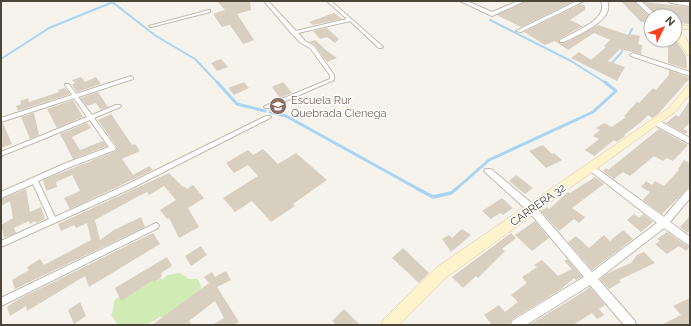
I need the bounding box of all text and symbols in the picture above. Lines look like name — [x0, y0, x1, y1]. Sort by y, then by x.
north arrow — [643, 8, 683, 48]
text: N — [662, 14, 678, 29]
place label: Escuela Rur Quebrada Cienega — [291, 94, 387, 120]
school or university icon: Escuela Rur Quebrada Cienega — [268, 96, 288, 116]
street label: CARRERA 32 — [508, 181, 568, 229]

